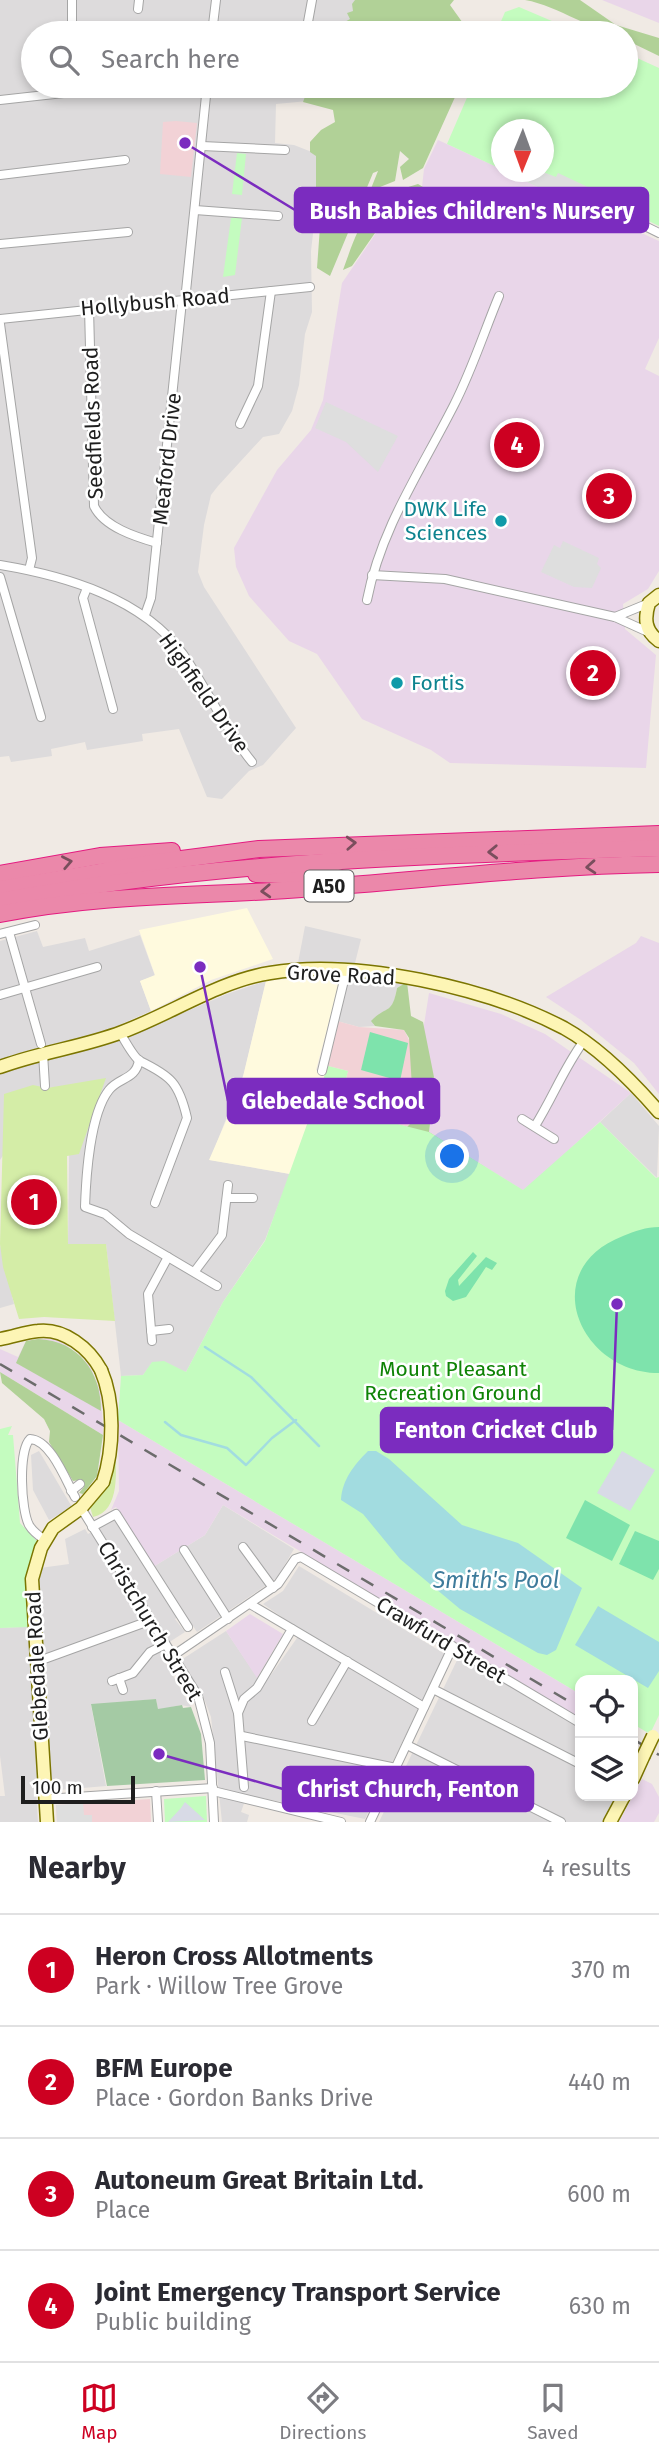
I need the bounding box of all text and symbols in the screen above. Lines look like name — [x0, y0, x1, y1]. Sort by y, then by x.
search box — [21, 21, 638, 98]
icon: search — [45, 41, 83, 79]
text: Search here — [101, 44, 240, 75]
north arrow — [491, 119, 554, 182]
callout: Bush Babies Children's Nursery — [295, 188, 648, 232]
text: Bush Babies Children's Nursery — [309, 197, 636, 225]
street label: Hollybush Road — [79, 283, 231, 321]
street label: Seedfields Road — [77, 346, 109, 500]
street label: Meaford Drive — [147, 392, 187, 526]
pin: 4 — [494, 419, 540, 471]
pin: 3 — [586, 470, 632, 522]
place label: DWK Life Sciences — [404, 496, 487, 546]
marker: DWK Life Sciences — [493, 513, 509, 529]
street label: Highfield Drive — [153, 628, 255, 758]
pin: 2 — [570, 647, 616, 699]
place label: Fortis — [411, 670, 464, 696]
marker: Fortis — [389, 675, 405, 691]
one-way arrow — [346, 836, 357, 851]
one-way arrow — [487, 845, 498, 860]
one-way arrow — [61, 856, 73, 871]
one-way arrow — [585, 860, 596, 875]
road number: A50 — [304, 870, 354, 902]
one-way arrow — [261, 883, 272, 898]
street label: Grove Road — [286, 959, 396, 991]
callout: Glebedale School — [228, 1079, 439, 1123]
text: Glebedale School — [242, 1087, 425, 1115]
your location — [435, 1139, 469, 1173]
pin: 1 — [11, 1176, 57, 1228]
park label: Mount Pleasant Recreation Ground — [364, 1356, 542, 1406]
callout: Fenton Cricket Club — [381, 1408, 612, 1452]
text: Fenton Cricket Club — [395, 1416, 597, 1444]
street label: Christchurch Street — [92, 1536, 208, 1706]
water label: Smith's Pool — [432, 1566, 559, 1594]
street label: Glebedale Road — [20, 1590, 54, 1742]
street label: Crawfurd Street — [371, 1591, 511, 1689]
map controls — [575, 1675, 638, 1801]
button: locate — [575, 1675, 638, 1738]
button: layers — [575, 1738, 638, 1801]
callout: Christ Church, Fenton — [283, 1767, 533, 1811]
scale bar — [21, 1773, 135, 1805]
text: Christ Church, Fenton — [297, 1775, 519, 1803]
text: 100 m — [32, 1776, 83, 1799]
text: Nearby — [28, 1850, 126, 1886]
text: 4 results — [542, 1854, 631, 1882]
text: Heron Cross Allotments — [95, 1941, 373, 1972]
text: 1 — [46, 1956, 56, 1984]
text: 370 m — [571, 1956, 631, 1984]
text: Park · Willow Tree Grove — [95, 1972, 343, 2000]
text: BFM Europe — [95, 2053, 233, 2084]
text: 2 — [45, 2068, 57, 2096]
text: 440 m — [568, 2068, 631, 2096]
text: Place · Gordon Banks Drive — [95, 2084, 373, 2112]
text: Autoneum Great Britain Ltd. — [95, 2165, 424, 2196]
text: 3 — [45, 2180, 57, 2208]
text: 600 m — [567, 2180, 631, 2208]
text: Place — [95, 2196, 150, 2224]
text: Joint Emergency Transport Service — [95, 2277, 501, 2308]
text: 4 — [45, 2292, 58, 2320]
text: 630 m — [569, 2292, 631, 2320]
text: Public building — [95, 2308, 251, 2336]
tab: Map — [80, 2379, 118, 2444]
tab: Directions — [279, 2379, 366, 2444]
tab: Saved — [527, 2379, 579, 2444]

